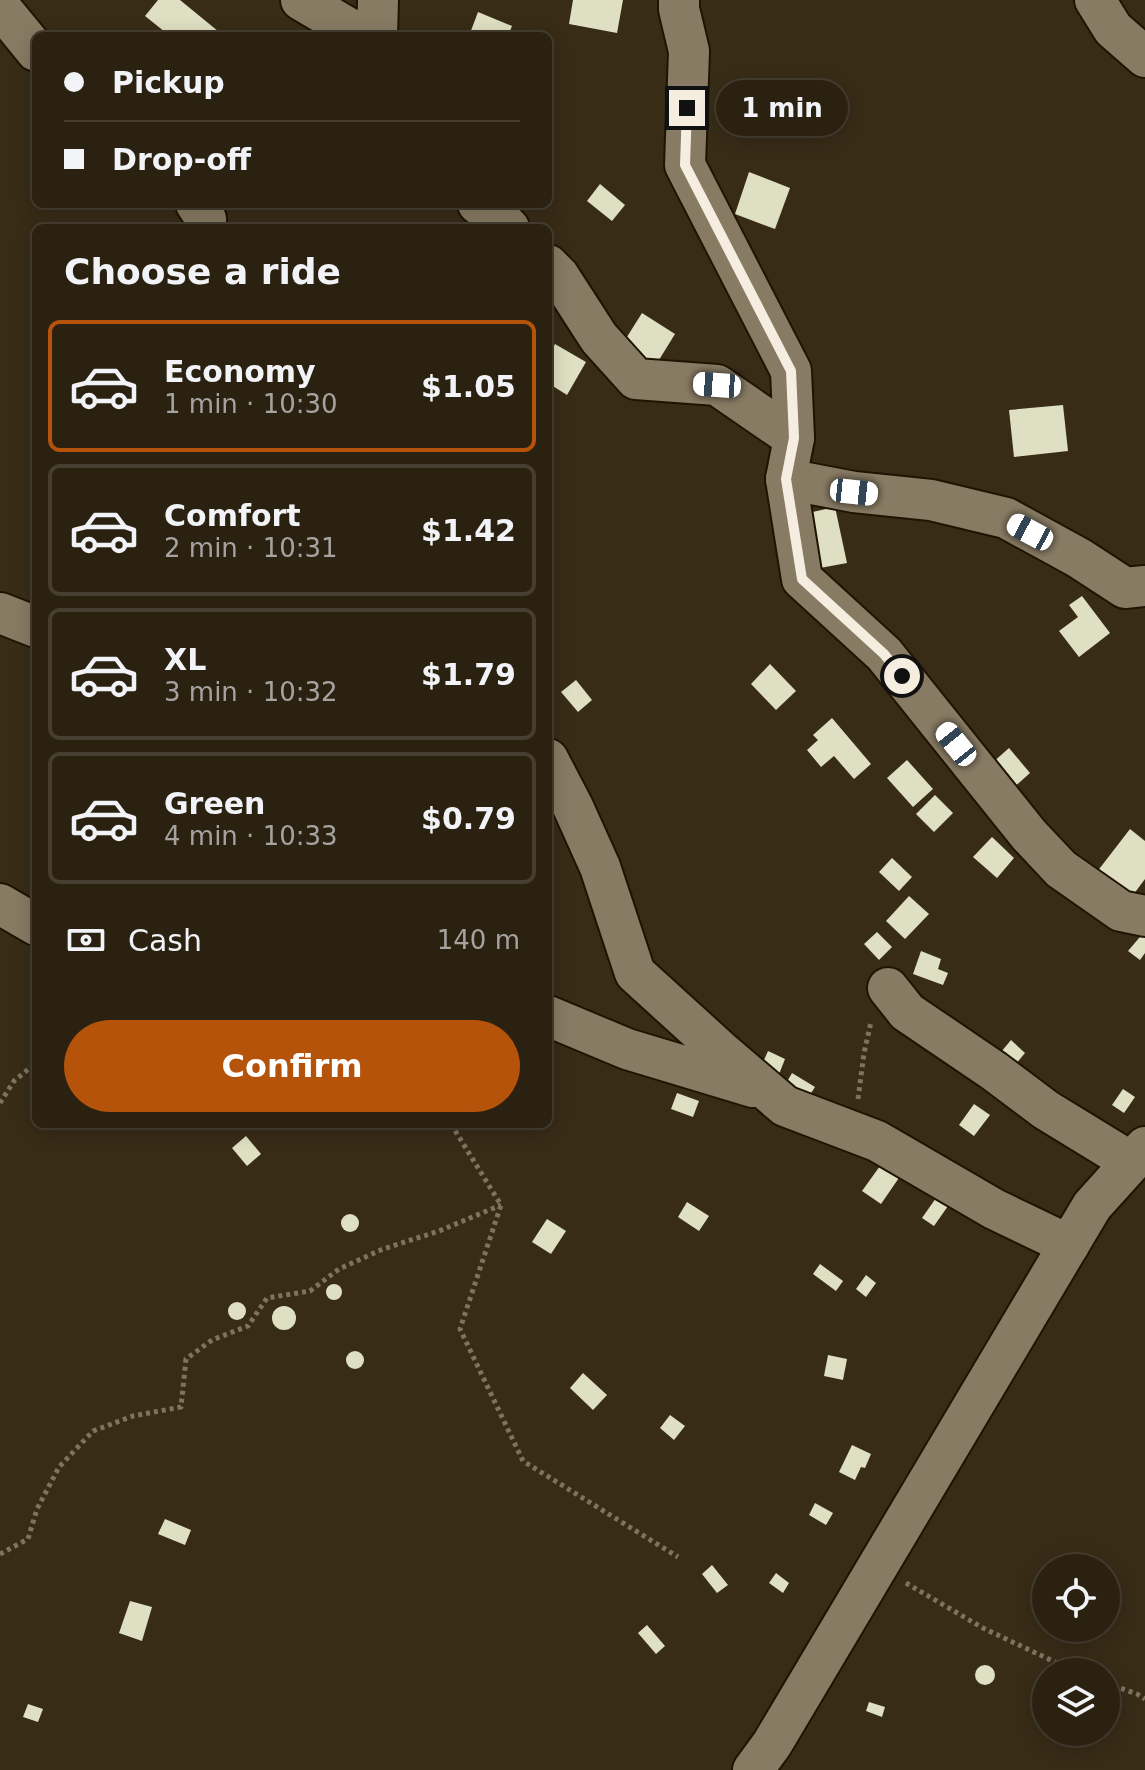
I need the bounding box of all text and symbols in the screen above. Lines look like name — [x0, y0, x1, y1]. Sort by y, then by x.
text: Pickup — [112, 65, 225, 100]
callout: 1 min — [715, 80, 847, 136]
route end — [669, 90, 705, 126]
text: 1 min — [741, 93, 823, 123]
text: Drop-off — [112, 142, 251, 177]
text: Choose a ride — [64, 251, 341, 292]
icon: car — [68, 350, 140, 422]
text: Economy — [164, 354, 316, 389]
text: $1.05 — [421, 369, 516, 404]
car — [692, 371, 742, 399]
text: 1 min · 10:30 — [164, 389, 338, 419]
car — [829, 478, 879, 506]
icon: car — [68, 494, 140, 566]
text: Comfort — [164, 498, 301, 533]
car — [1003, 510, 1057, 554]
text: $1.42 — [421, 513, 516, 548]
text: 2 min · 10:31 — [164, 533, 338, 563]
icon: car — [68, 638, 140, 710]
text: XL — [164, 642, 206, 677]
text: $1.79 — [421, 657, 516, 692]
route start — [884, 658, 920, 694]
text: 3 min · 10:32 — [164, 677, 338, 707]
car — [932, 718, 980, 770]
icon: car — [68, 782, 140, 854]
text: Green — [164, 786, 265, 821]
text: $0.79 — [421, 801, 516, 836]
text: 4 min · 10:33 — [164, 821, 338, 851]
icon: cash — [64, 918, 108, 962]
text: Cash — [128, 923, 202, 958]
text: 140 m — [437, 925, 520, 955]
button: Confirm — [64, 1020, 520, 1112]
map controls — [1032, 1554, 1120, 1746]
button: locate — [1032, 1554, 1120, 1642]
button: layers — [1032, 1658, 1120, 1746]

